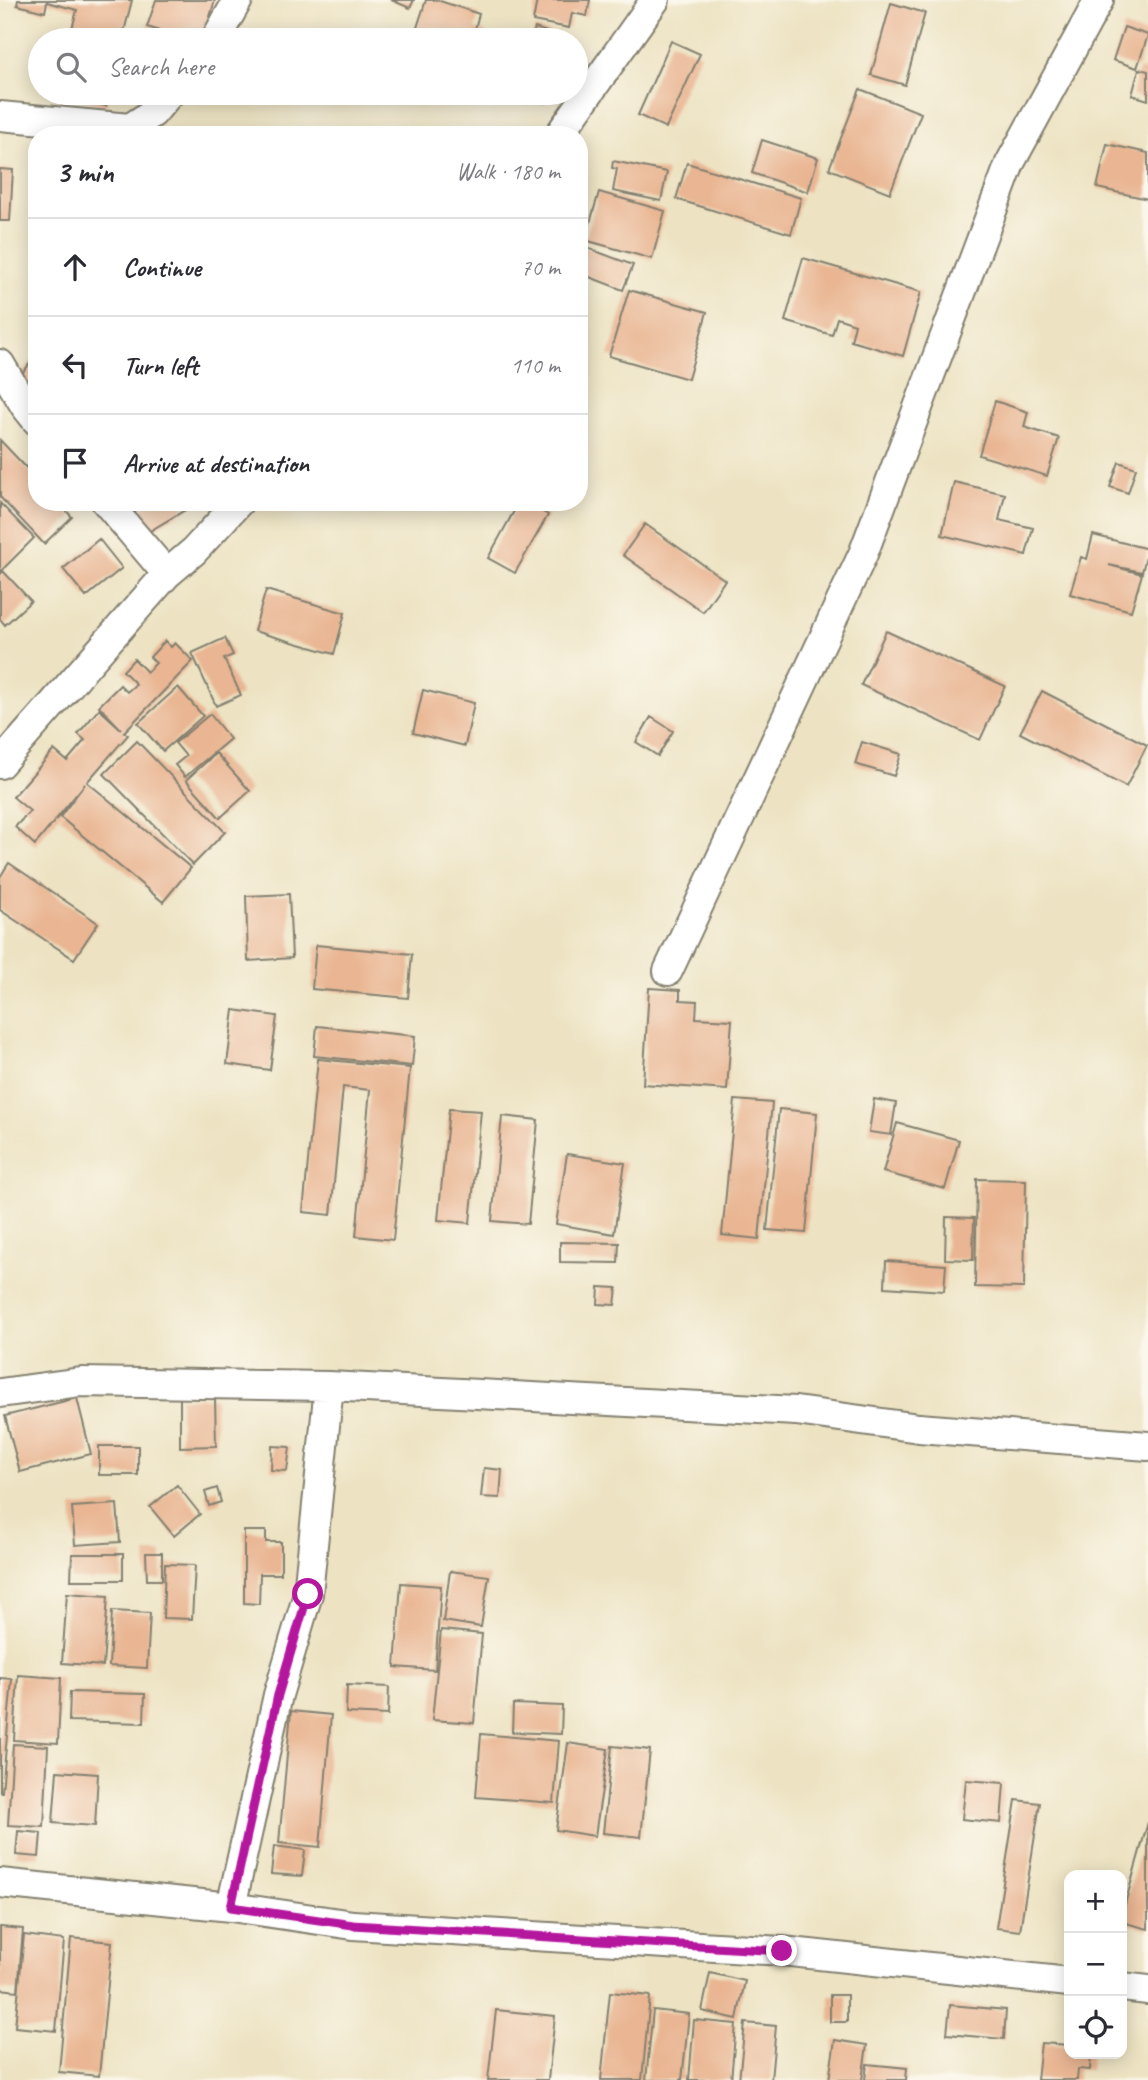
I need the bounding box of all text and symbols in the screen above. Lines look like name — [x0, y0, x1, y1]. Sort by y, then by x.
search box — [28, 28, 588, 105]
icon: search — [52, 48, 90, 86]
text: Search here — [108, 50, 214, 83]
text: 3 min — [56, 153, 113, 191]
text: Walk · 180 m — [456, 157, 560, 186]
icon: ahead — [56, 248, 94, 286]
text: Continue — [123, 251, 201, 284]
text: 70 m — [521, 253, 560, 282]
icon: left — [56, 346, 94, 384]
text: Turn left — [123, 349, 198, 382]
text: 110 m — [511, 351, 560, 380]
icon: arrive — [56, 444, 94, 482]
text: Arrive at destination — [123, 447, 309, 480]
route start — [292, 1578, 323, 1609]
map controls — [1064, 1870, 1127, 2059]
button: + — [1064, 1870, 1127, 1933]
button: − — [1064, 1933, 1127, 1996]
route end — [766, 1935, 797, 1966]
button: locate — [1064, 1996, 1127, 2059]

